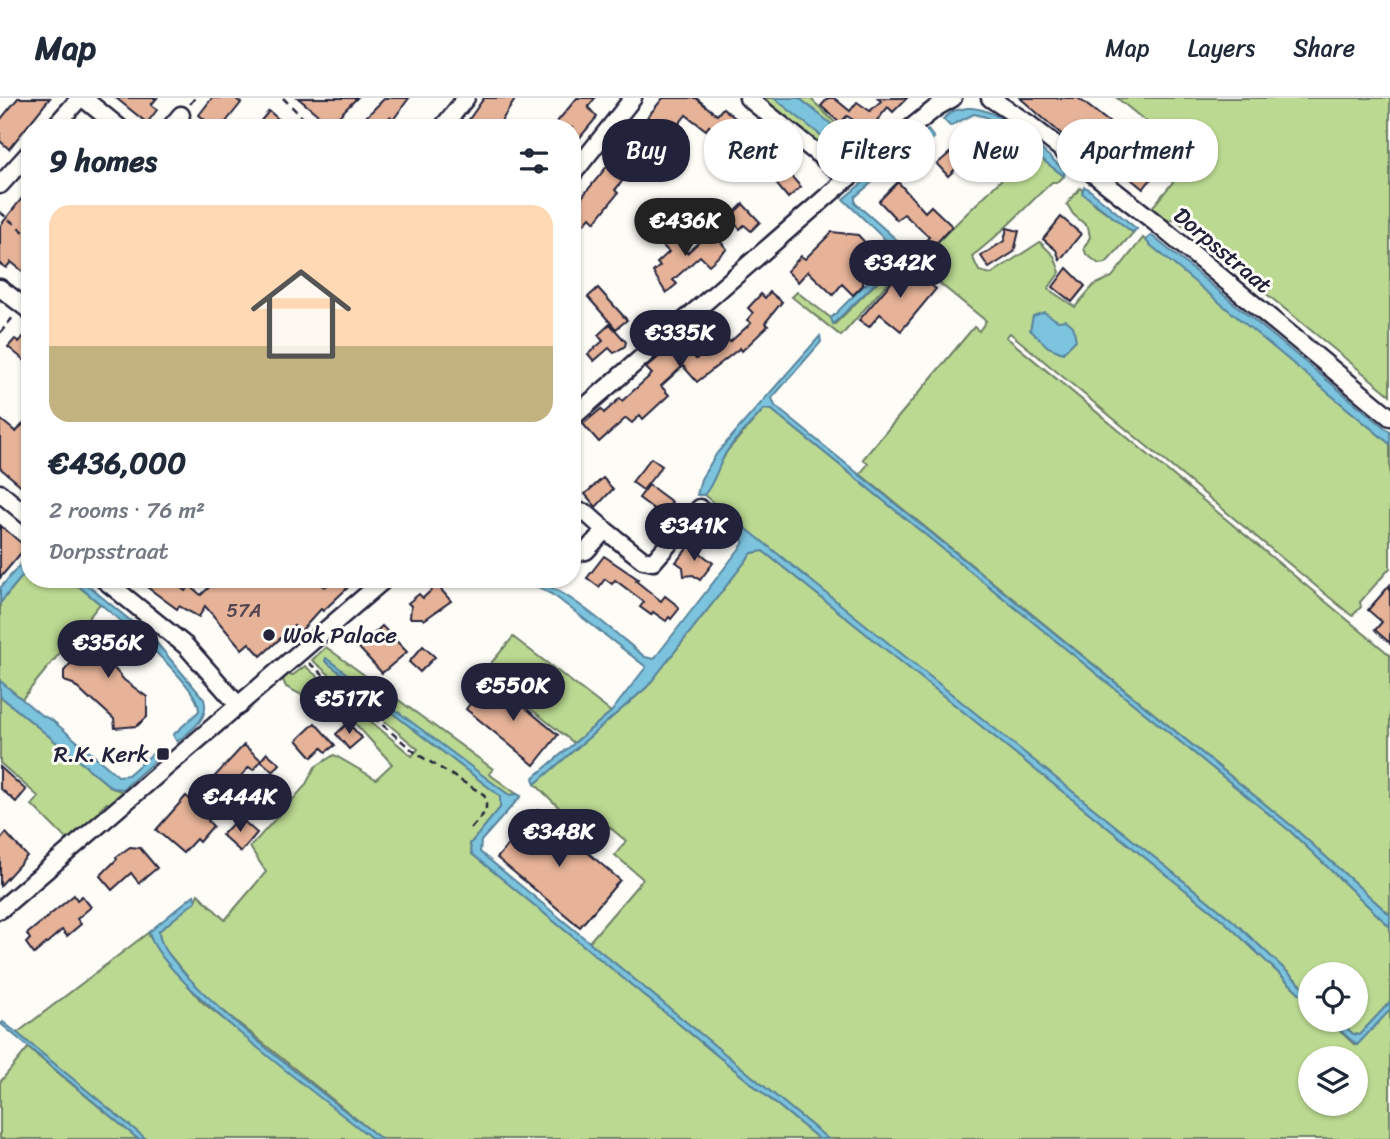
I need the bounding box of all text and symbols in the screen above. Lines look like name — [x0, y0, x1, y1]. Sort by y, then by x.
text: Map — [35, 19, 96, 77]
text: Map — [1105, 27, 1150, 69]
text: Layers — [1188, 27, 1255, 69]
text: Share — [1293, 27, 1355, 69]
chip: Buy — [602, 119, 690, 182]
chip: Rent — [704, 119, 803, 182]
chip: Filters — [817, 119, 935, 182]
chip: New — [949, 119, 1043, 182]
chip: Apartment — [1057, 119, 1218, 182]
text: 9 homes — [49, 134, 157, 188]
icon: filters — [515, 142, 553, 180]
street label: Dorpsstraat — [1164, 196, 1282, 305]
pin: €436K — [636, 198, 734, 258]
text: €436K — [650, 200, 720, 241]
pin: €342K — [851, 240, 949, 300]
text: €342K — [865, 242, 935, 283]
icon: home — [238, 251, 364, 377]
pin: €335K — [631, 310, 729, 370]
text: €335K — [646, 312, 714, 353]
text: €436,000 — [49, 436, 186, 490]
text: 2 rooms · 76 m² — [49, 490, 205, 531]
pin: €341K — [645, 504, 743, 563]
text: €341K — [661, 505, 727, 546]
text: Dorpsstraat — [49, 531, 169, 572]
house number: 57A — [227, 594, 261, 627]
place label: Wok Palace — [283, 615, 397, 656]
pin: €356K — [59, 620, 157, 680]
text: €356K — [74, 622, 143, 663]
marker: Wok Palace — [261, 627, 277, 643]
pin: €550K — [464, 664, 562, 723]
text: €550K — [477, 665, 549, 706]
pin: €517K — [300, 676, 398, 736]
text: €517K — [316, 678, 382, 719]
place label: R.K. Kerk — [54, 734, 149, 775]
marker: R.K. Kerk — [155, 746, 171, 762]
pin: €444K — [191, 774, 289, 834]
text: €444K — [204, 776, 276, 817]
pin: €348K — [510, 810, 608, 869]
text: €348K — [524, 811, 594, 852]
map controls — [1298, 962, 1368, 1116]
button: locate — [1298, 962, 1368, 1032]
button: layers — [1298, 1046, 1368, 1116]

